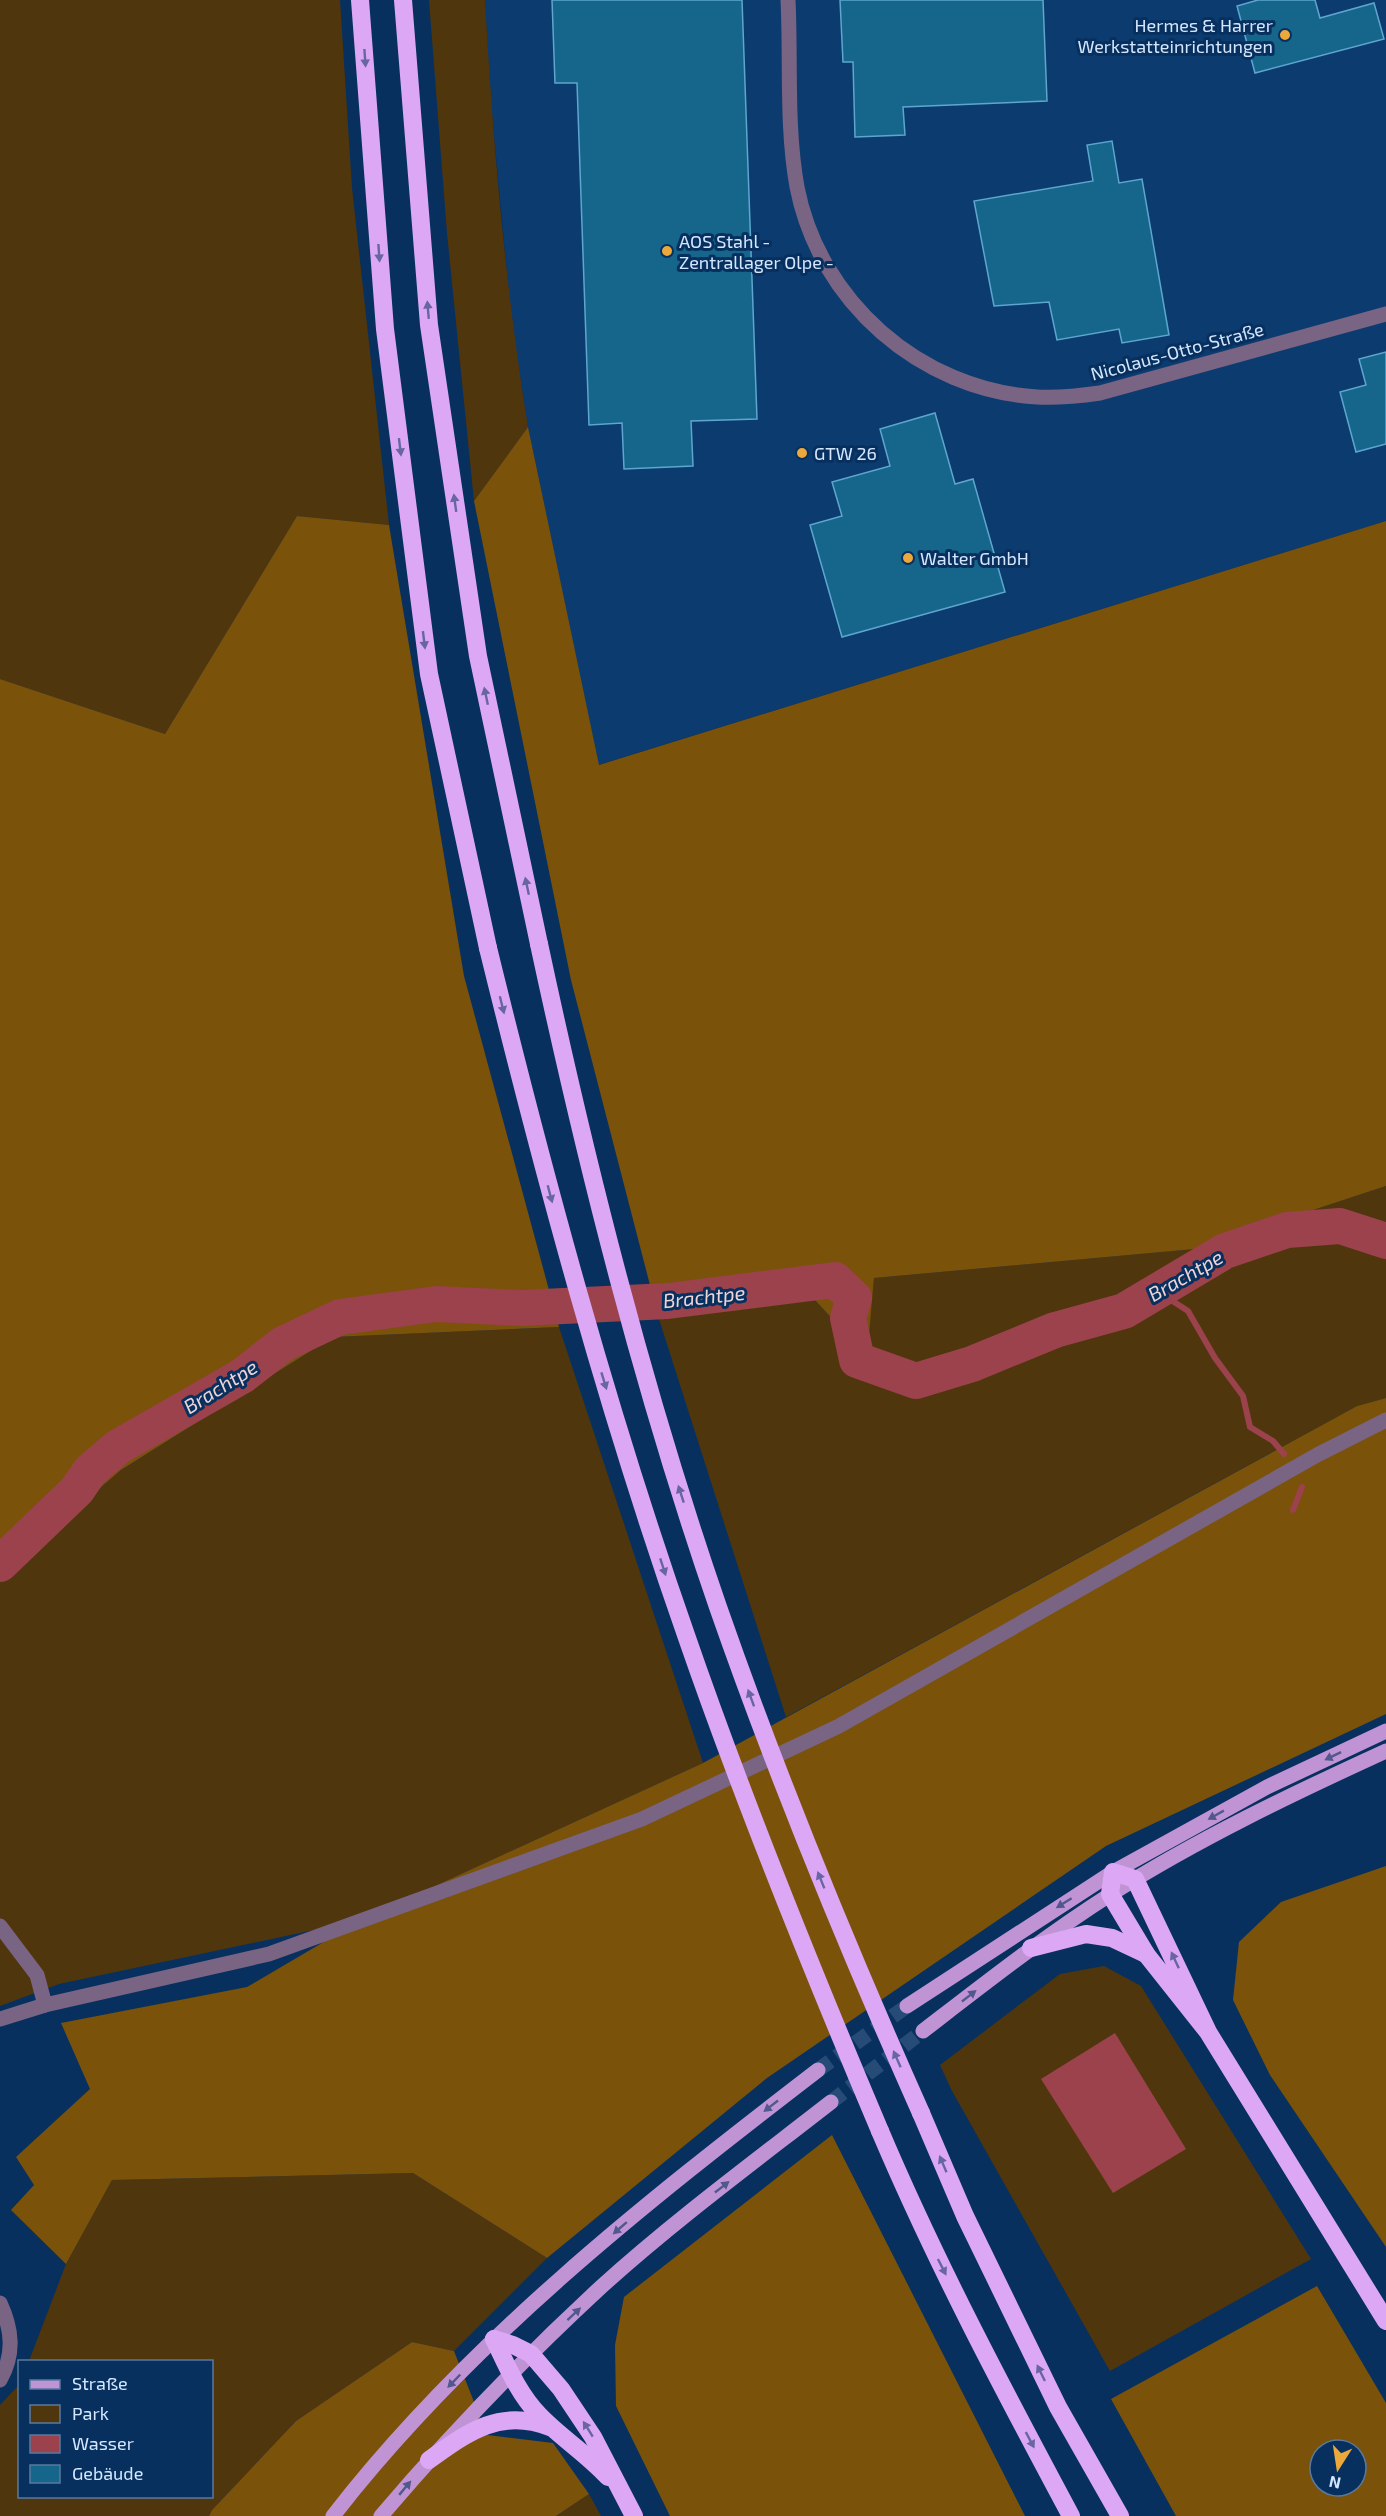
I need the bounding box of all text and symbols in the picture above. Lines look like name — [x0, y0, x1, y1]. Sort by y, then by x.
place label: Hermes & Harrer Werkstatteinrichtungen — [1077, 14, 1273, 57]
marker: Hermes & Harrer Werkstatteinrichtungen — [1278, 28, 1292, 42]
one-way arrow — [360, 49, 370, 68]
place label: AOS Stahl - Zentrallager Olpe - — [679, 230, 834, 273]
one-way arrow — [374, 243, 384, 262]
marker: AOS Stahl - Zentrallager Olpe - — [660, 244, 674, 258]
one-way arrow — [423, 301, 433, 320]
street label: Nicolaus-Otto-Straße — [1088, 317, 1266, 385]
one-way arrow — [395, 437, 405, 456]
place label: GTW 26 — [814, 442, 877, 464]
marker: GTW 26 — [795, 446, 809, 460]
one-way arrow — [451, 494, 460, 513]
place label: Walter GmbH — [920, 547, 1029, 569]
marker: Walter GmbH — [901, 551, 915, 565]
one-way arrow — [420, 631, 429, 650]
one-way arrow — [481, 686, 491, 705]
one-way arrow — [522, 877, 531, 896]
one-way arrow — [497, 996, 507, 1014]
one-way arrow — [546, 1185, 555, 1203]
water label: Brachtpe — [1143, 1244, 1227, 1306]
water label: Brachtpe — [662, 1280, 747, 1312]
water label: Brachtpe — [179, 1354, 262, 1418]
one-way arrow — [600, 1372, 609, 1390]
one-way arrow — [676, 1485, 686, 1503]
one-way arrow — [659, 1558, 668, 1576]
one-way arrow — [745, 1689, 755, 1707]
one-way arrow — [1325, 1751, 1342, 1760]
one-way arrow — [1207, 1810, 1224, 1820]
one-way arrow — [816, 1871, 825, 1889]
one-way arrow — [1056, 1898, 1072, 1909]
one-way arrow — [1170, 1952, 1179, 1969]
one-way arrow — [961, 1989, 977, 2002]
one-way arrow — [892, 2050, 902, 2068]
one-way arrow — [764, 2100, 780, 2112]
one-way arrow — [938, 2155, 948, 2173]
one-way arrow — [714, 2181, 730, 2193]
one-way arrow — [613, 2221, 628, 2234]
one-way arrow — [937, 2258, 947, 2275]
one-way arrow — [566, 2307, 580, 2321]
legend — [18, 2360, 213, 2498]
one-way arrow — [1037, 2364, 1046, 2381]
text: Straße — [72, 2372, 128, 2394]
one-way arrow — [448, 2373, 461, 2388]
text: Park — [72, 2402, 109, 2424]
one-way arrow — [583, 2421, 594, 2437]
text: Wasser — [72, 2432, 134, 2454]
one-way arrow — [1026, 2432, 1035, 2449]
north arrow — [1308, 2438, 1368, 2498]
text: Gebäude — [72, 2462, 143, 2484]
text: N — [1327, 2473, 1342, 2494]
one-way arrow — [398, 2480, 411, 2496]

